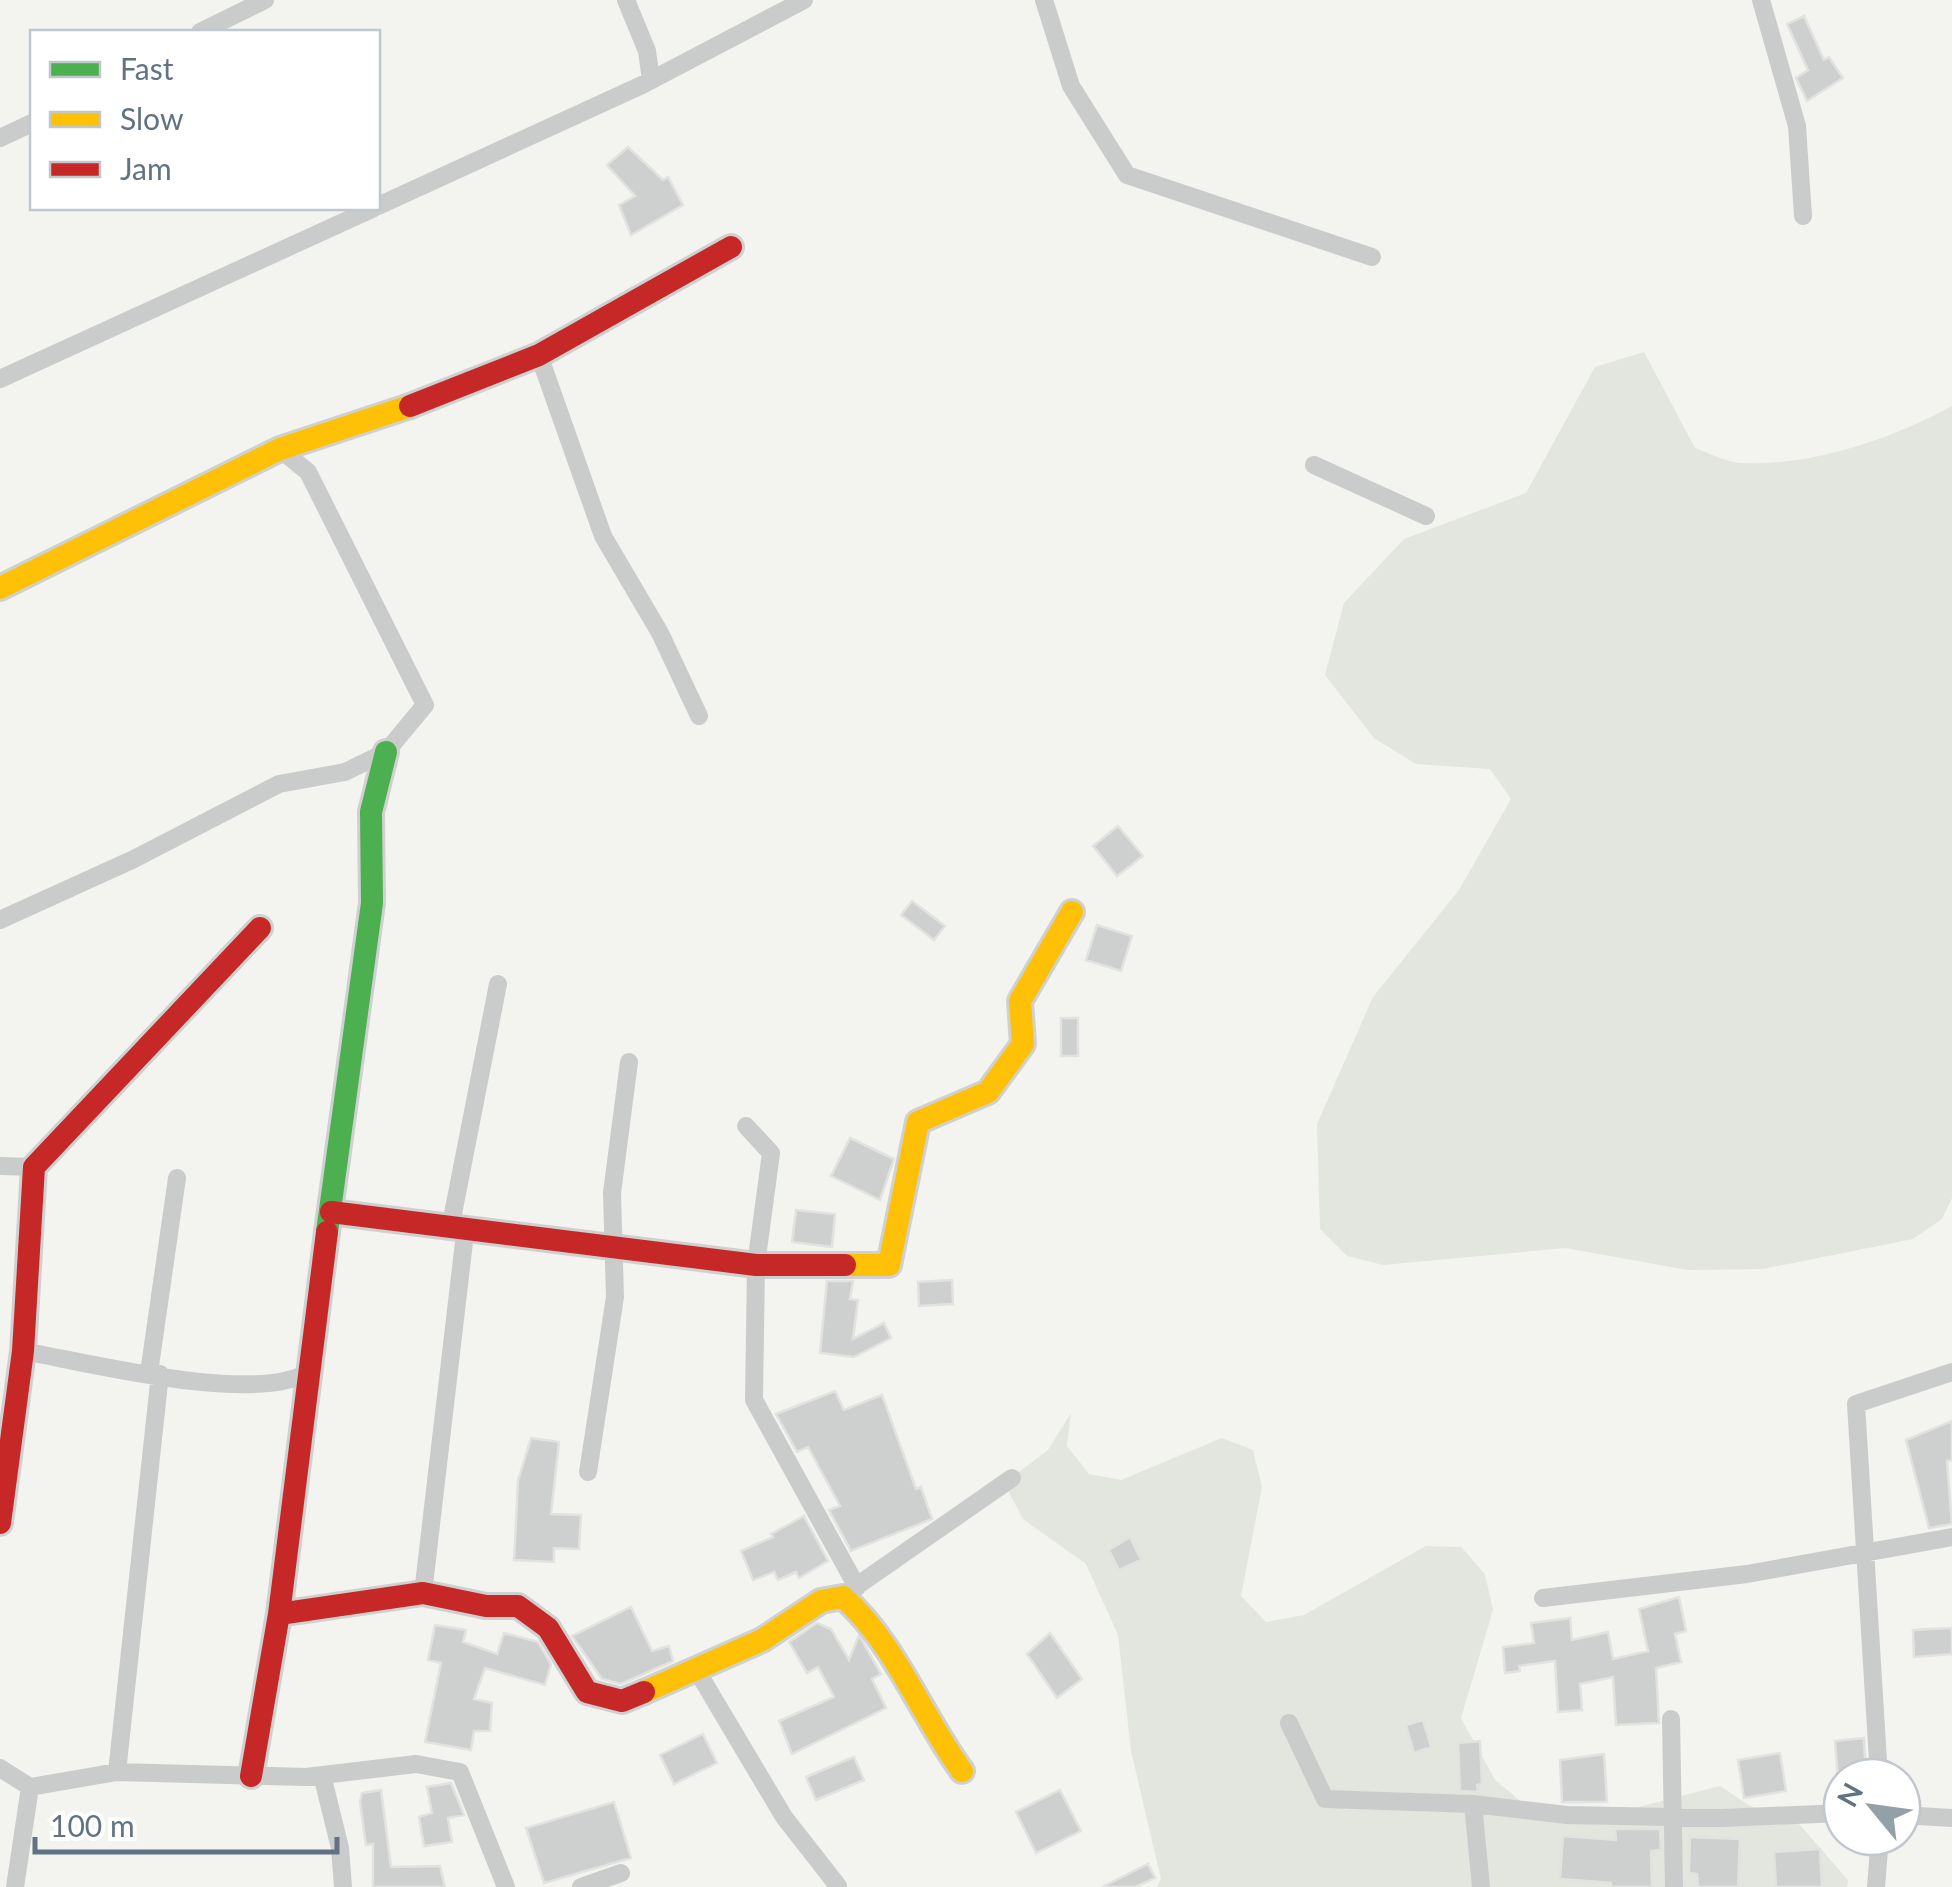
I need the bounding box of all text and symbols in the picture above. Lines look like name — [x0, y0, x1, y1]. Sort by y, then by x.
legend — [30, 30, 380, 210]
text: Fast — [120, 50, 174, 86]
text: Slow — [120, 100, 184, 136]
text: Jam — [120, 150, 172, 186]
north arrow — [1822, 1757, 1922, 1857]
text: N — [1829, 1777, 1869, 1812]
scale bar — [35, 1792, 338, 1854]
text: 100 m — [50, 1807, 135, 1843]

